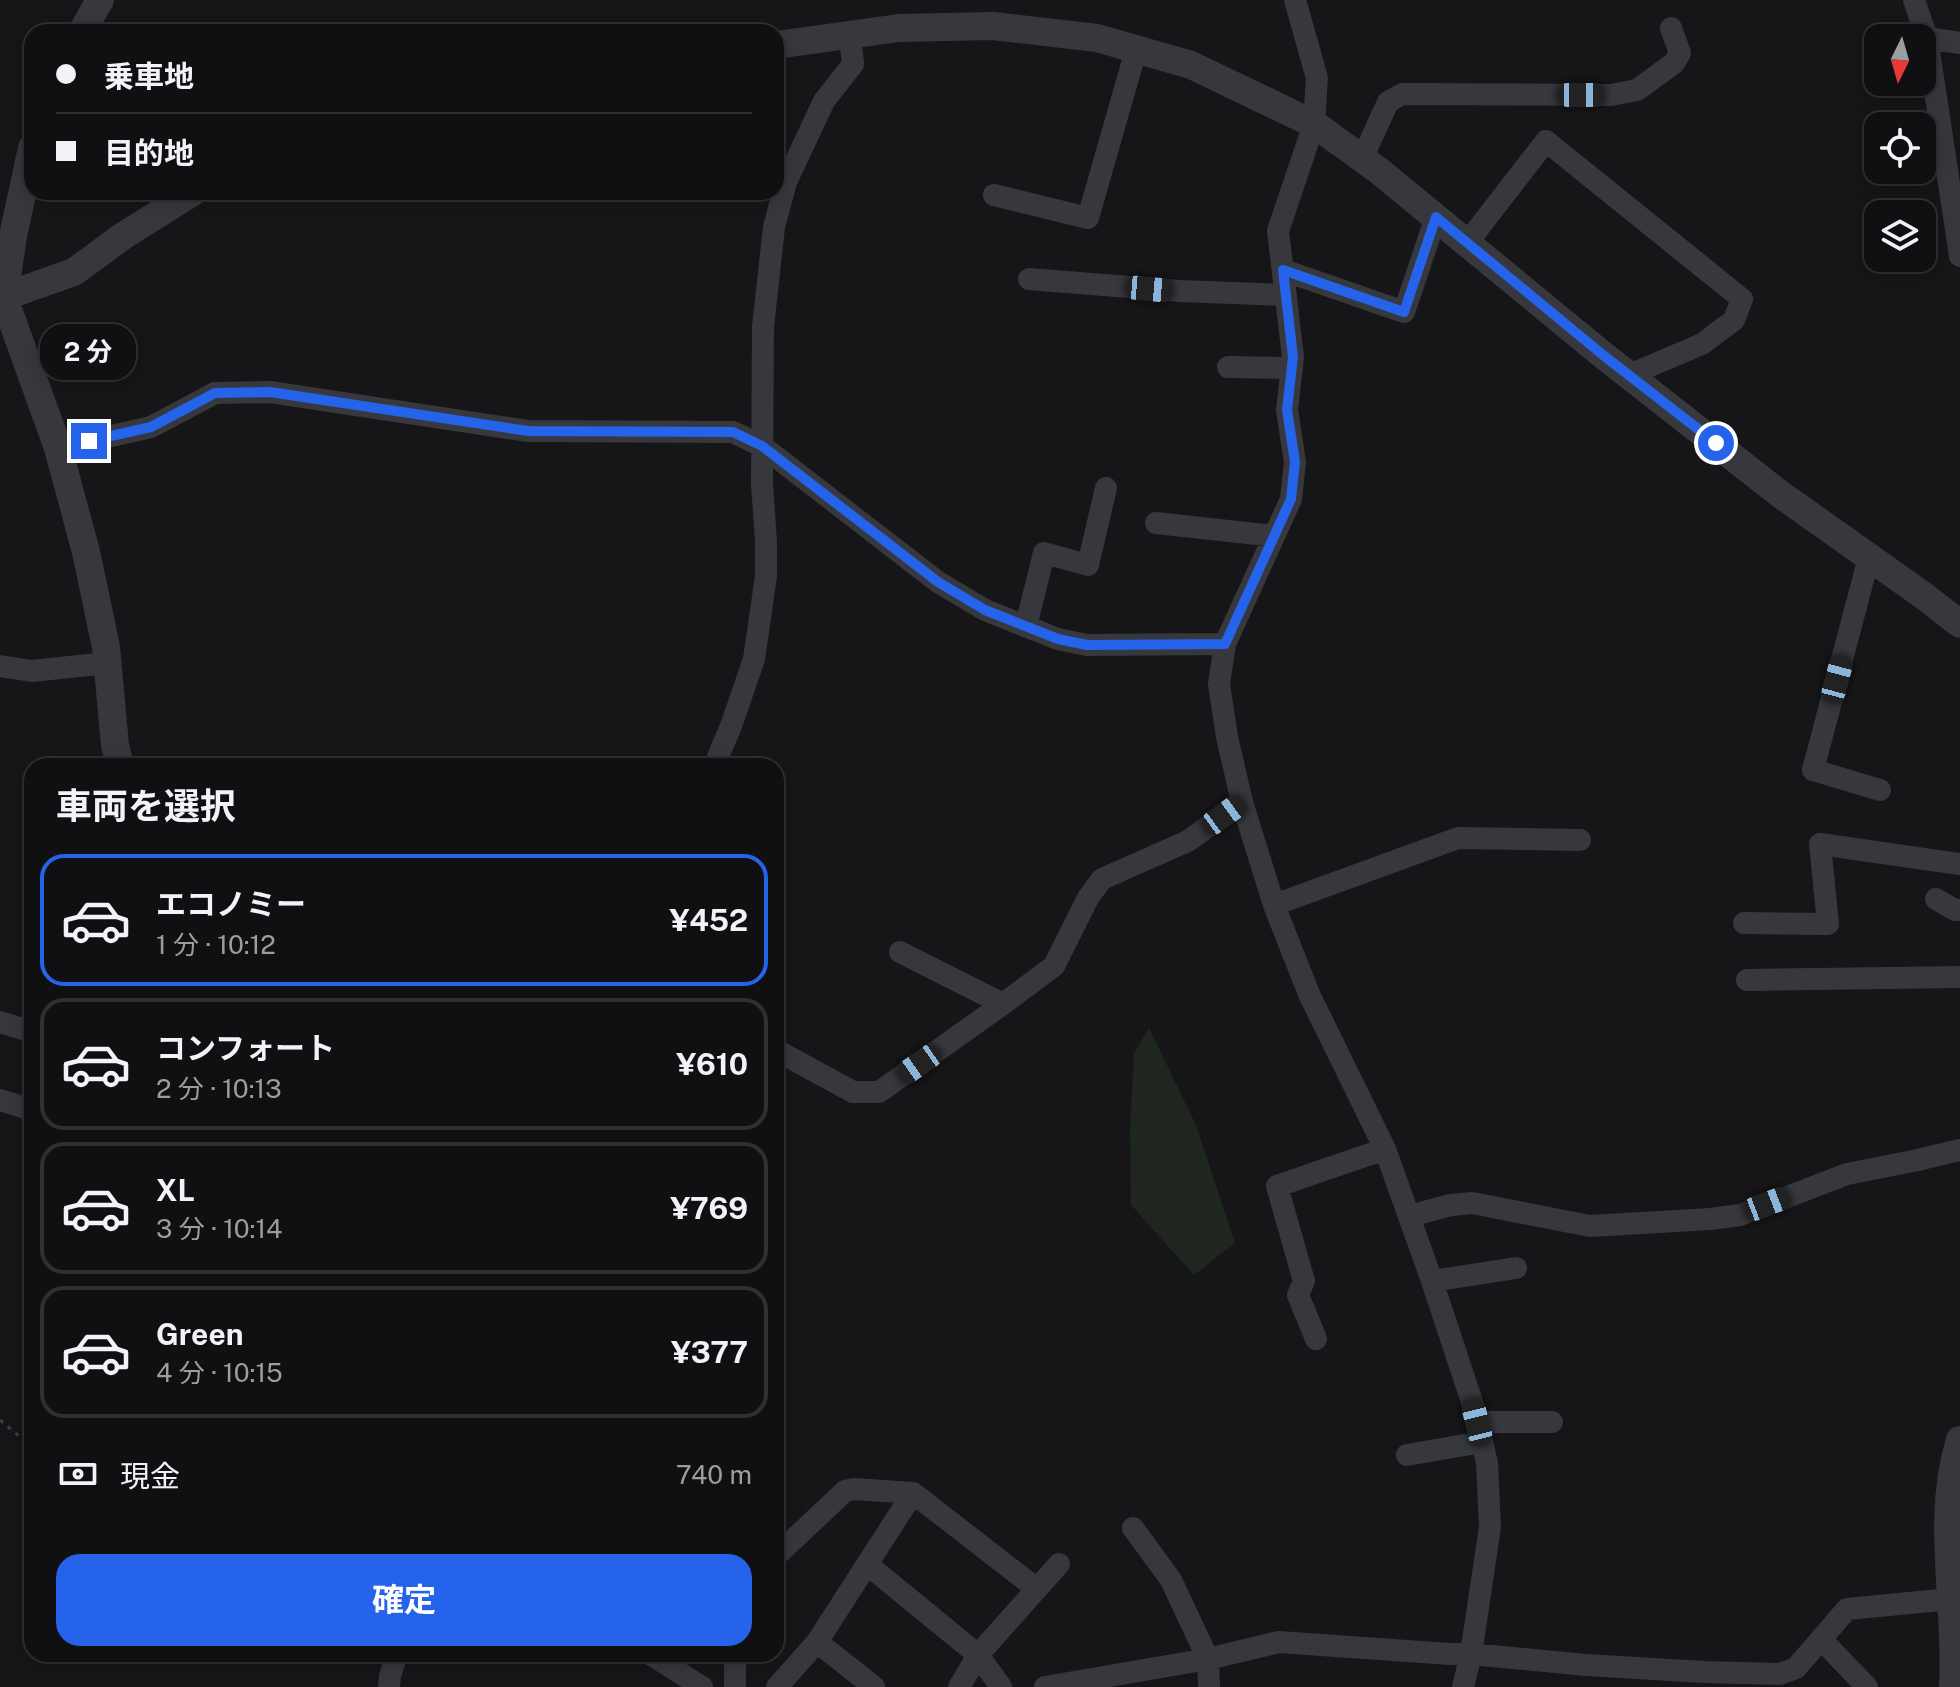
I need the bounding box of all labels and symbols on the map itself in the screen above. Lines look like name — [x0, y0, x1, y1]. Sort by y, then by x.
north arrow — [1864, 24, 1936, 96]
car — [1557, 83, 1605, 107]
car — [1124, 275, 1174, 303]
callout: 2 分 — [41, 325, 137, 381]
route end — [71, 423, 107, 459]
route start — [1698, 425, 1734, 461]
car — [1819, 653, 1855, 705]
car — [1198, 791, 1250, 839]
car — [892, 1040, 946, 1088]
car — [1740, 1184, 1794, 1224]
car — [1460, 1396, 1494, 1448]

